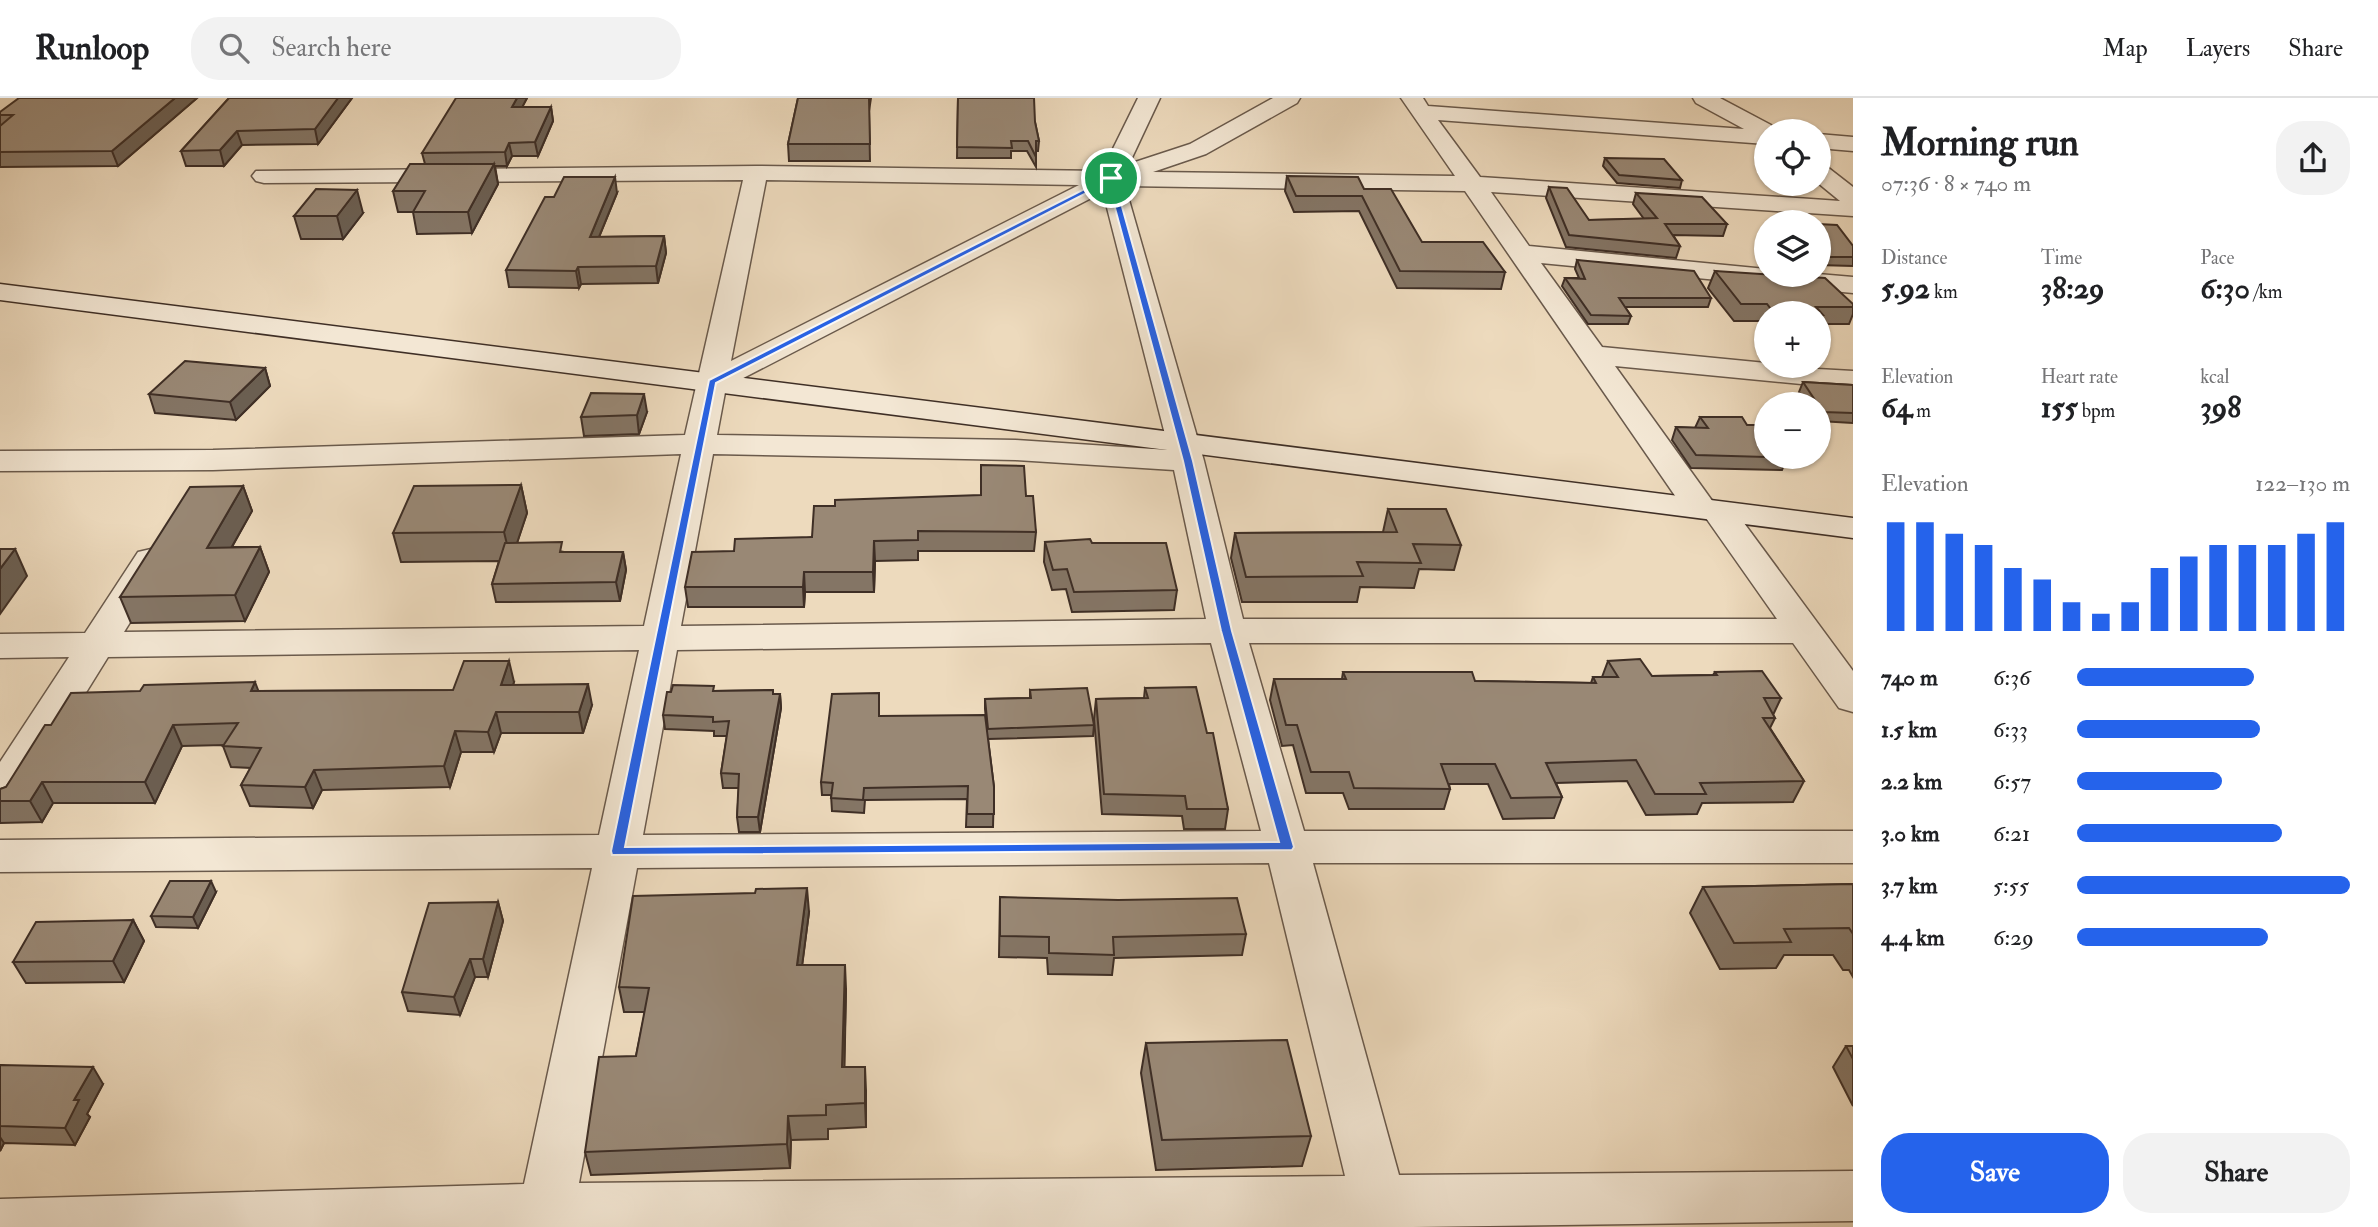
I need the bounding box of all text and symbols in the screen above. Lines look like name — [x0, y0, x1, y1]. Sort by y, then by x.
search box — [191, 17, 681, 80]
text: Runloop — [35, 28, 149, 69]
icon: search — [215, 29, 253, 67]
text: Search here — [271, 32, 391, 64]
text: Map — [2103, 33, 2148, 64]
text: Layers — [2186, 33, 2250, 64]
text: Share — [2288, 33, 2343, 64]
map controls — [1754, 119, 1831, 469]
button: locate — [1754, 119, 1831, 196]
text: Morning run — [1881, 119, 2079, 167]
button: share — [2276, 121, 2350, 195]
pin — [1081, 148, 1141, 208]
icon: arrive — [1092, 159, 1130, 197]
text: 07:36 · 8 × 740 m — [1881, 169, 2031, 198]
button: layers — [1754, 210, 1831, 287]
text: Distance — [1881, 246, 1947, 270]
text: Time — [2041, 246, 2082, 270]
text: Pace — [2200, 246, 2234, 270]
text: 5.92 — [1881, 270, 1930, 307]
text: 38:29 — [2041, 270, 2104, 307]
text: 6:30 — [2200, 270, 2250, 307]
text: km — [1930, 280, 1958, 304]
text: /km — [2250, 280, 2283, 304]
button: + — [1754, 301, 1831, 378]
text: Elevation — [1881, 365, 1953, 389]
text: Heart rate — [2041, 365, 2118, 389]
text: kcal — [2200, 365, 2229, 389]
text: 64 — [1881, 389, 1912, 426]
text: 155 — [2041, 389, 2078, 426]
text: 398 — [2200, 389, 2241, 426]
button: − — [1754, 392, 1831, 469]
text: m — [1912, 399, 1931, 423]
text: bpm — [2078, 399, 2115, 423]
text: Elevation — [1881, 469, 1969, 498]
text: 122–130 m — [2255, 469, 2350, 498]
text: 740 m — [1881, 663, 1938, 692]
text: 6:36 — [1993, 663, 2031, 692]
text: 1.5 km — [1881, 715, 1937, 744]
text: 6:33 — [1993, 715, 2028, 744]
text: 2.2 km — [1881, 767, 1942, 796]
text: 6:57 — [1993, 767, 2031, 796]
text: 3.0 km — [1881, 819, 1940, 848]
text: 6:21 — [1993, 819, 2030, 848]
text: 3.7 km — [1881, 871, 1938, 900]
text: 5:55 — [1993, 871, 2029, 900]
text: 4.4 km — [1881, 923, 1945, 952]
text: 6:29 — [1993, 923, 2034, 952]
button: Save — [1881, 1133, 2109, 1213]
button: Share — [2123, 1133, 2350, 1213]

